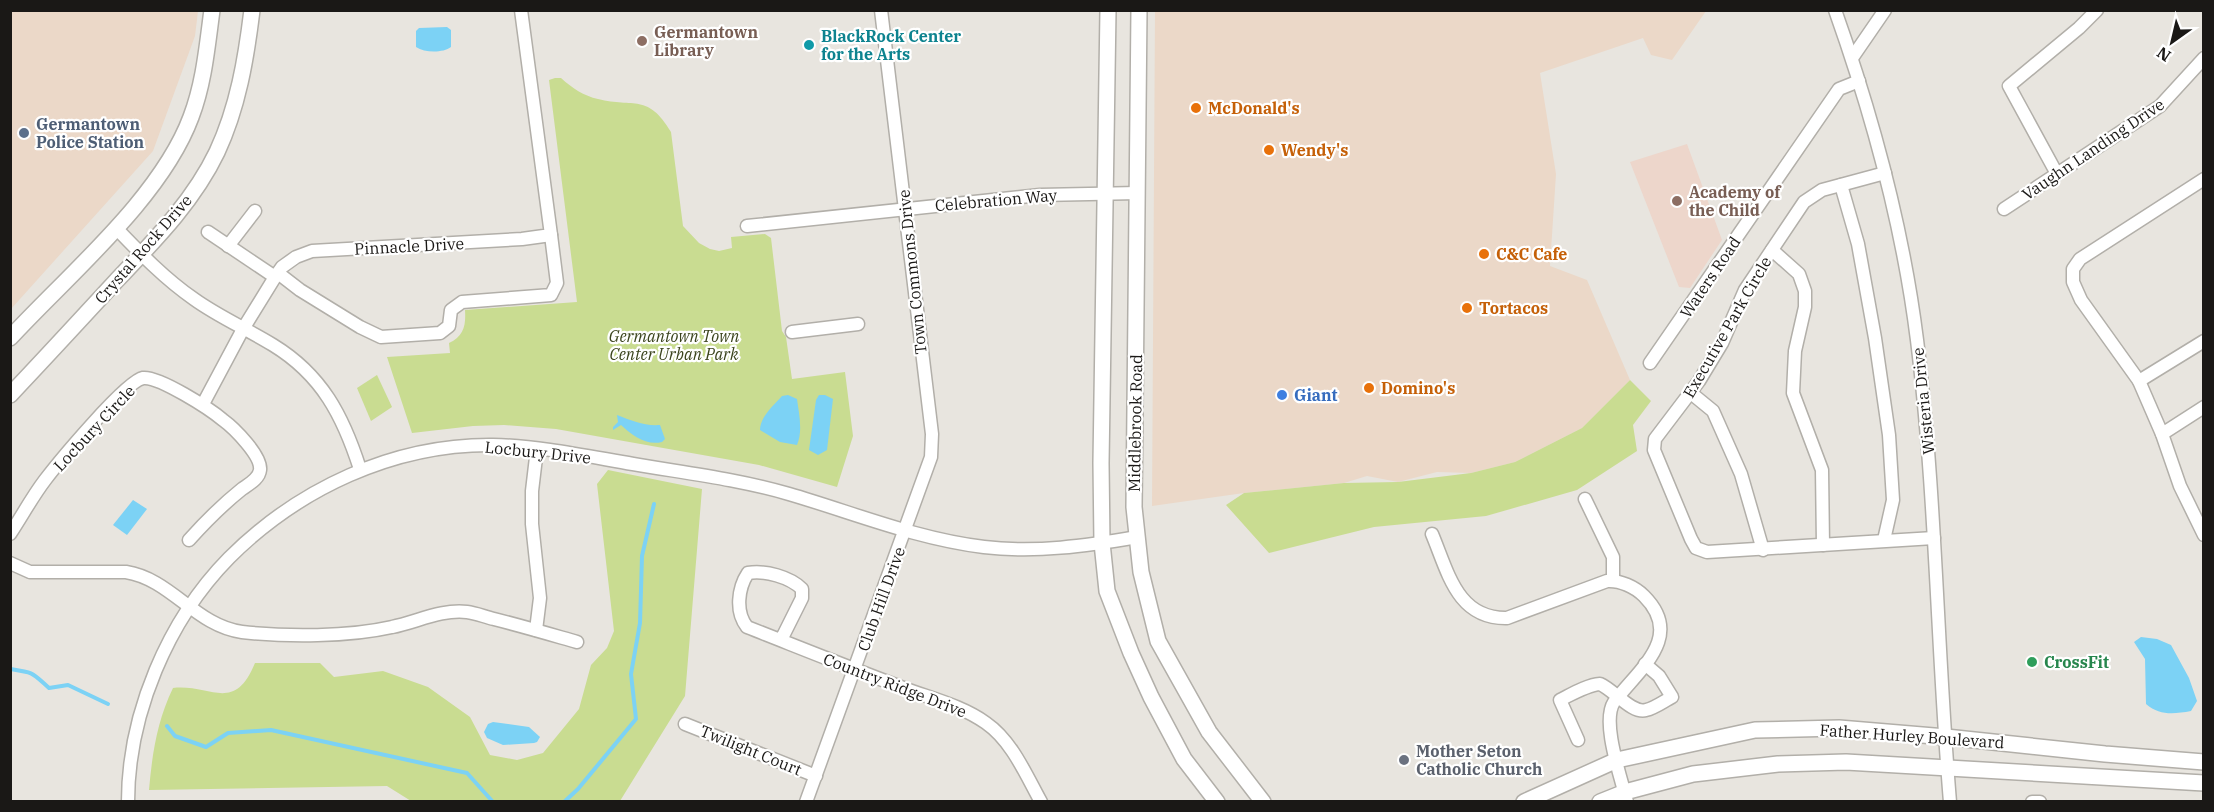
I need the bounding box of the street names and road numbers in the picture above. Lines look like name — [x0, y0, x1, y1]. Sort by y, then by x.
street label: Vaughn Landing Drive — [2018, 94, 2168, 204]
street label: Celebration Way — [934, 185, 1058, 215]
street label: Town Commons Drive — [893, 188, 931, 356]
street label: Crystal Rock Drive — [90, 190, 196, 308]
street label: Waters Road — [1675, 232, 1745, 322]
street label: Pinnacle Drive — [354, 233, 464, 259]
street label: Executive Park Circle — [1678, 253, 1776, 401]
street label: Wisteria Drive — [1907, 347, 1939, 455]
street label: Middlebrook Road — [1124, 354, 1146, 492]
street label: Locbury Circle — [49, 381, 139, 475]
street label: Locbury Drive — [484, 436, 592, 468]
street label: Club Hill Drive — [853, 544, 909, 654]
street label: Country Ridge Drive — [821, 648, 969, 722]
street label: Father Hurley Boulevard — [1819, 720, 2005, 752]
street label: Twilight Court — [697, 721, 805, 780]

